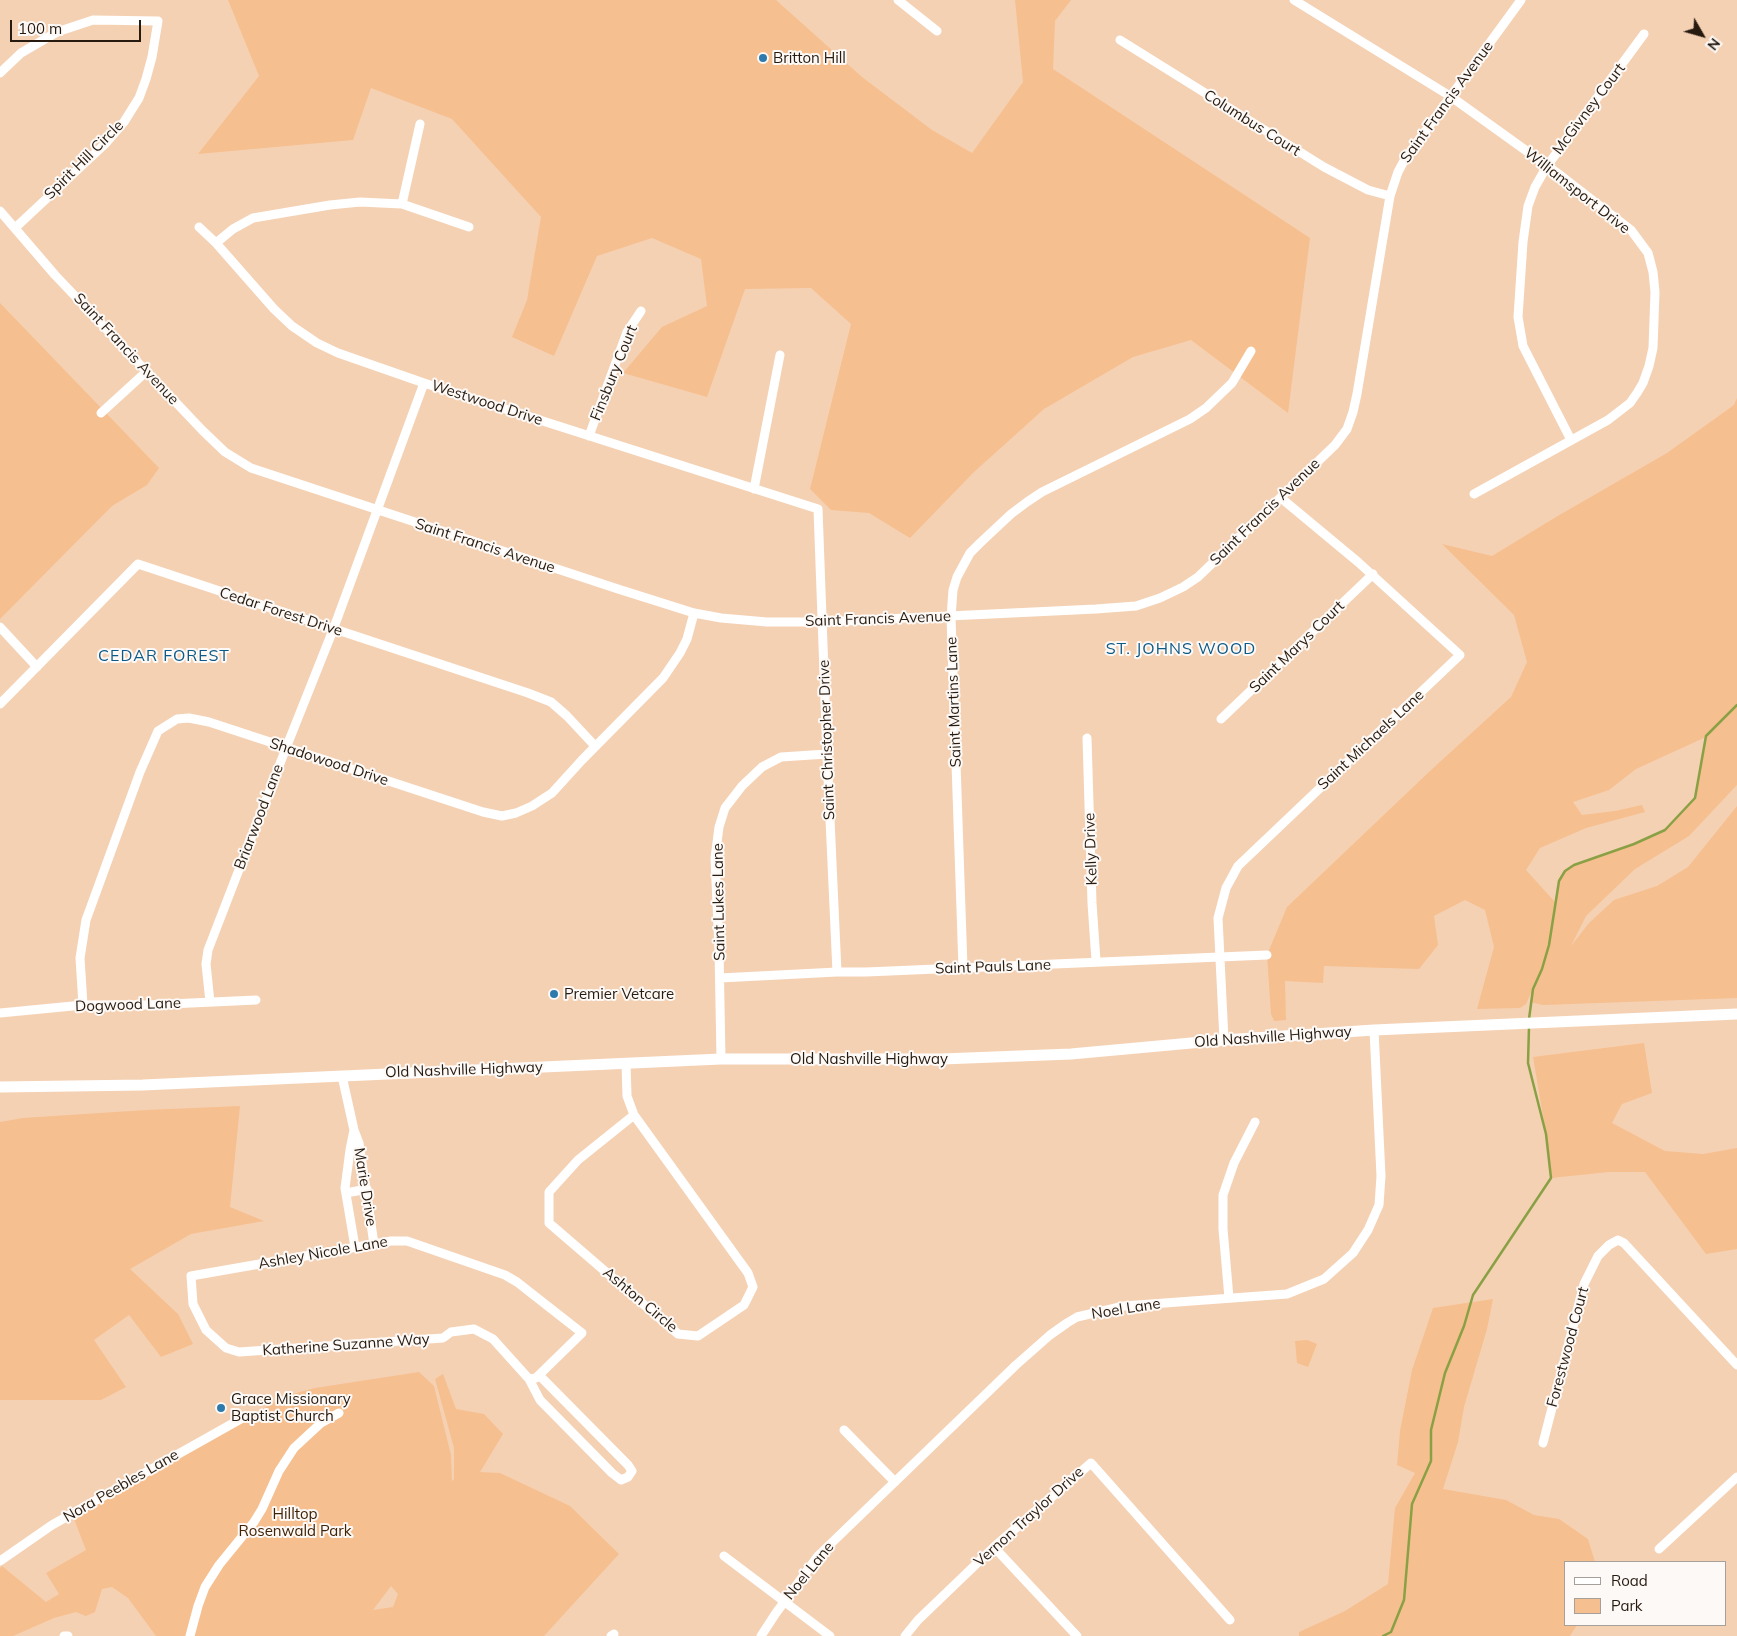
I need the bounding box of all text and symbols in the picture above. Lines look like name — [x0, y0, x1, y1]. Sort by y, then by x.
scale bar — [12, 10, 144, 42]
north arrow — [1677, 10, 1727, 60]
text: 100 m — [18, 19, 62, 38]
text: N — [1703, 35, 1724, 54]
street label: Saint Francis Avenue — [1397, 38, 1497, 166]
place label: Britton Hill — [773, 49, 846, 67]
marker: Britton Hill — [757, 52, 769, 64]
street label: McGivney Court — [1549, 60, 1629, 158]
street label: Columbus Court — [1200, 86, 1304, 160]
street label: Spirit Hill Circle — [41, 117, 127, 203]
street label: Williamsport Drive — [1520, 144, 1634, 238]
street label: Saint Francis Avenue — [70, 290, 182, 408]
street label: Finsbury Court — [587, 322, 641, 424]
street label: Westwood Drive — [429, 377, 545, 429]
street label: Saint Francis Avenue — [1206, 455, 1324, 569]
street label: Saint Francis Avenue — [413, 515, 557, 577]
street label: Cedar Forest Drive — [217, 584, 345, 640]
street label: Saint Marys Court — [1246, 597, 1348, 697]
street label: Saint Francis Avenue — [805, 607, 951, 631]
street label: Saint Martins Lane — [943, 636, 965, 768]
district label: ST. JOHNS WOOD — [1104, 639, 1258, 659]
district label: CEDAR FOREST — [97, 646, 231, 666]
street label: Saint Christopher Drive — [815, 659, 839, 821]
street label: Saint Michaels Lane — [1314, 686, 1428, 794]
street label: Shadowood Drive — [267, 734, 391, 790]
street label: Briarwood Lane — [231, 762, 287, 872]
street label: Kelly Drive — [1081, 812, 1101, 886]
street label: Saint Lukes Lane — [709, 843, 729, 961]
street label: Saint Pauls Lane — [935, 956, 1051, 978]
place label: Premier Vetcare — [564, 985, 674, 1003]
marker: Premier Vetcare — [548, 988, 560, 1000]
street label: Dogwood Lane — [75, 994, 181, 1016]
street label: Old Nashville Highway — [1194, 1023, 1352, 1051]
street label: Old Nashville Highway — [790, 1050, 948, 1068]
street label: Old Nashville Highway — [385, 1058, 543, 1082]
street label: Marie Drive — [350, 1146, 380, 1228]
street label: Ashley Nicole Lane — [257, 1233, 389, 1273]
street label: Ashton Circle — [599, 1264, 681, 1336]
street label: Forestwood Court — [1543, 1285, 1593, 1409]
street label: Noel Lane — [1090, 1295, 1162, 1323]
street label: Katherine Suzanne Way — [262, 1330, 430, 1360]
place label: Grace Missionary Baptist Church — [231, 1390, 351, 1425]
marker: Grace Missionary Baptist Church — [215, 1402, 227, 1414]
street label: Nora Peebles Lane — [60, 1446, 182, 1526]
street label: Vernon Traylor Drive — [971, 1463, 1087, 1571]
park label: Hilltop Rosenwald Park — [238, 1505, 352, 1540]
street label: Noel Lane — [780, 1538, 838, 1604]
legend — [1564, 1561, 1727, 1626]
text: Road — [1611, 1571, 1648, 1590]
text: Park — [1611, 1596, 1643, 1615]

